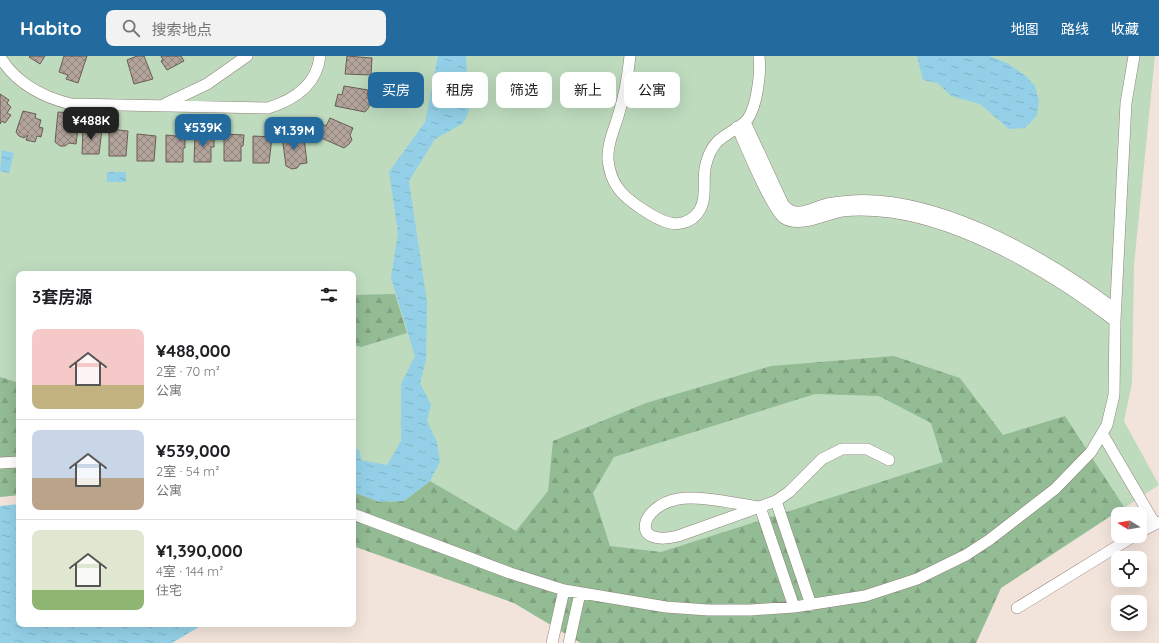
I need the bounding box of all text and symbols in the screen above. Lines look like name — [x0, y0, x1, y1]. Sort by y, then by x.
search box — [106, 10, 386, 46]
text: Habito — [20, 16, 82, 40]
icon: search — [120, 17, 142, 39]
text: 搜索地点 — [152, 20, 212, 39]
text: 地图 — [1011, 20, 1039, 38]
text: 路线 — [1061, 20, 1089, 38]
text: 收藏 — [1111, 20, 1139, 38]
chip: 买房 — [368, 72, 424, 108]
chip: 租房 — [432, 72, 488, 108]
chip: 筛选 — [496, 72, 552, 108]
chip: 新上 — [560, 72, 616, 108]
chip: 公寓 — [624, 72, 680, 108]
pin: ¥488K — [63, 107, 119, 141]
text: ¥488K — [72, 112, 110, 128]
pin: ¥539K — [175, 114, 231, 148]
pin: ¥1.39M — [261, 117, 327, 151]
text: ¥539K — [184, 119, 222, 135]
text: ¥1.39M — [273, 122, 315, 138]
icon: filters — [318, 284, 340, 306]
text: 3套房源 — [32, 286, 92, 307]
text: ¥488,000 — [156, 340, 231, 361]
icon: home — [64, 345, 112, 393]
text: 2室 · 70 m² — [156, 363, 220, 379]
text: 公寓 — [156, 382, 182, 398]
text: ¥539,000 — [156, 440, 230, 461]
icon: home — [64, 446, 112, 494]
text: 2室 · 54 m² — [156, 463, 219, 479]
text: 公寓 — [156, 482, 182, 498]
north arrow — [1111, 507, 1147, 543]
map controls — [1111, 507, 1147, 631]
text: ¥1,390,000 — [156, 540, 243, 561]
icon: home — [64, 546, 112, 594]
button: locate — [1111, 551, 1147, 587]
text: 4室 · 144 m² — [156, 563, 223, 579]
text: 住宅 — [156, 582, 182, 598]
button: layers — [1111, 595, 1147, 631]

